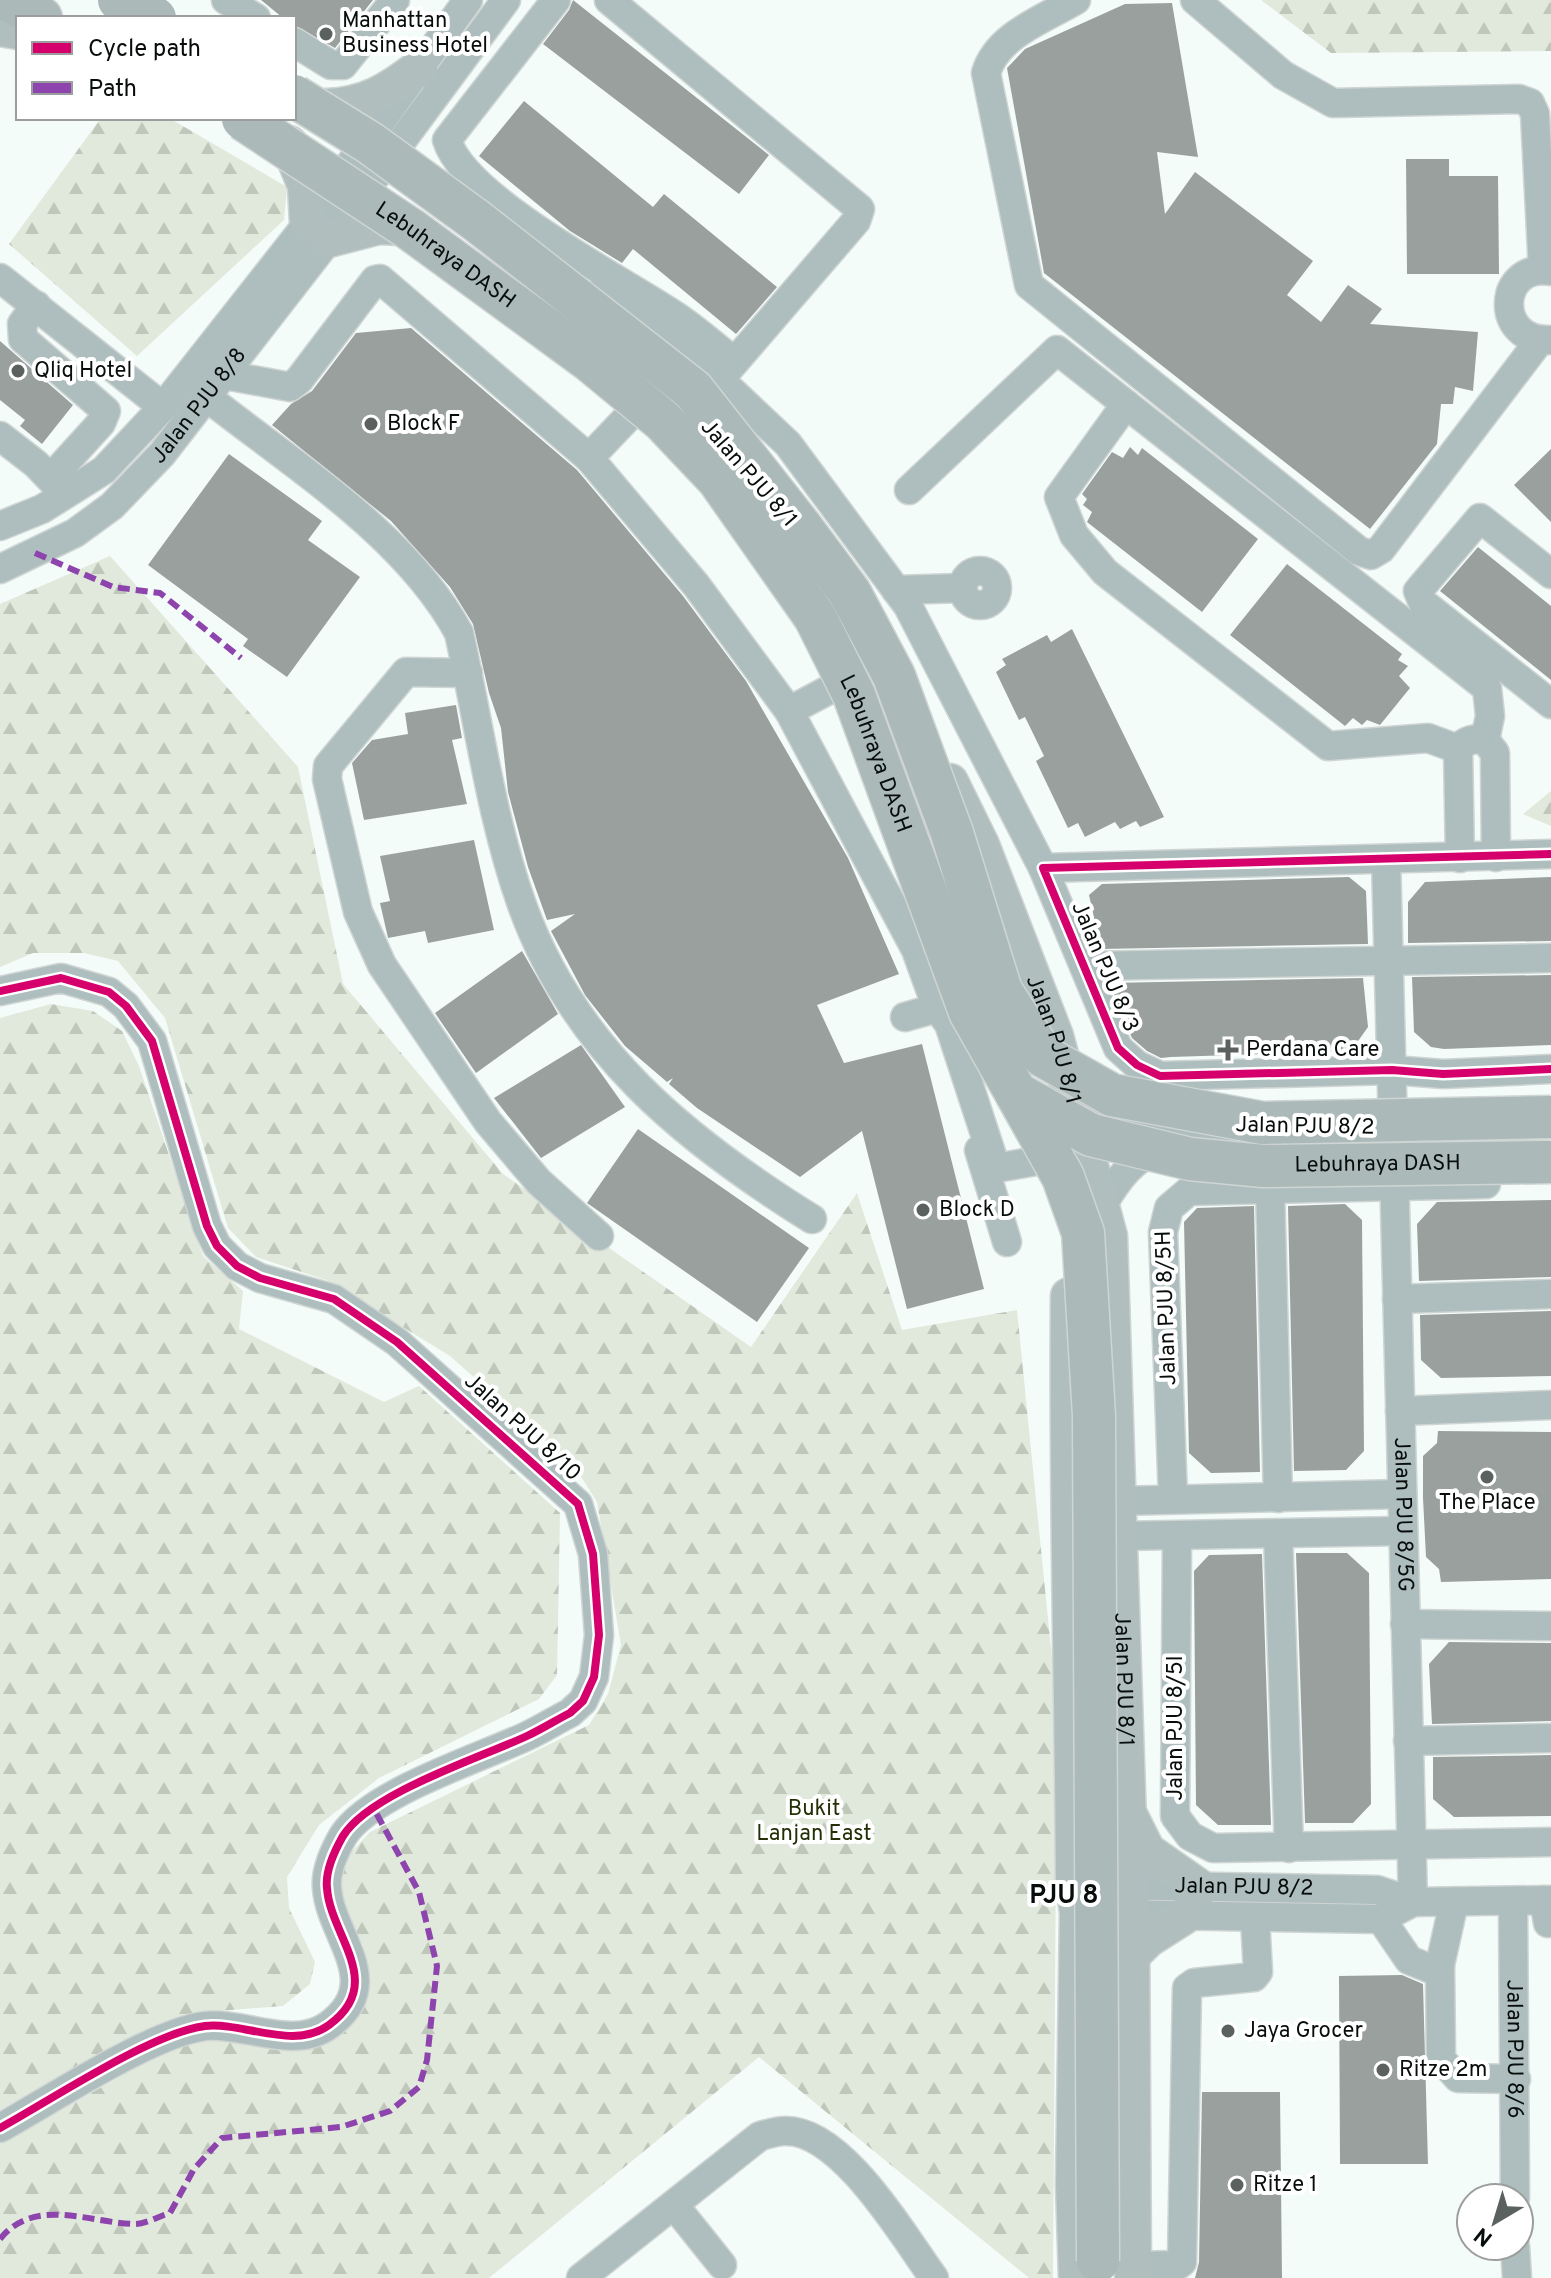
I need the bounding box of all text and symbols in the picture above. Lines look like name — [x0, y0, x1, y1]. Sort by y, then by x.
place label: Manhattan Business Hotel — [342, 8, 488, 60]
legend — [16, 16, 296, 120]
marker: Manhattan Business Hotel — [317, 25, 335, 43]
text: Cycle path — [88, 35, 201, 65]
text: Path — [88, 75, 137, 105]
street label: Lebuhraya DASH — [370, 196, 521, 315]
street label: Jalan PJU 8/8 — [146, 343, 253, 470]
place label: Qliq Hotel — [34, 358, 132, 385]
marker: Qliq Hotel — [9, 362, 27, 380]
place label: Block F — [387, 411, 460, 438]
marker: Block F — [362, 415, 380, 433]
street label: Jalan PJU 8/1 — [694, 415, 802, 533]
street label: Lebuhraya DASH — [833, 670, 917, 836]
street label: Jalan PJU 8/3 — [1064, 898, 1144, 1036]
street label: Jalan PJU 8/1 — [1019, 971, 1086, 1107]
place label: Perdana Care — [1246, 1037, 1379, 1064]
marker: Perdana Care — [1217, 1039, 1239, 1061]
street label: Jalan PJU 8/2 — [1235, 1112, 1375, 1142]
street label: Lebuhraya DASH — [1294, 1150, 1461, 1179]
place label: Block D — [939, 1197, 1015, 1224]
marker: Block D — [914, 1201, 932, 1219]
street label: Jalan PJU 8/5H — [1151, 1230, 1183, 1386]
street label: Jalan PJU 8/10 — [458, 1368, 586, 1488]
street label: Jalan PJU 8/5G — [1387, 1437, 1418, 1592]
marker: The Place — [1478, 1468, 1496, 1486]
place label: The Place — [1438, 1490, 1536, 1517]
street label: Jalan PJU 8/1 — [1108, 1612, 1139, 1747]
street label: Jalan PJU 8/5I — [1163, 1655, 1190, 1801]
park label: Bukit Lanjan East — [756, 1796, 872, 1848]
street label: Jalan PJU 8/2 — [1174, 1873, 1314, 1902]
district label: PJU 8 — [1029, 1880, 1099, 1913]
street label: Jalan PJU 8/6 — [1500, 1979, 1528, 2119]
place label: Jaya Grocer — [1244, 2018, 1363, 2045]
marker: Jaya Grocer — [1219, 2022, 1237, 2040]
place label: Ritze 2m — [1399, 2057, 1487, 2084]
marker: Ritze 2m — [1374, 2061, 1392, 2079]
place label: Ritze 1 — [1253, 2172, 1317, 2199]
marker: Ritze 1 — [1228, 2176, 1246, 2194]
north arrow — [1455, 2182, 1535, 2262]
text: N — [1470, 2220, 1499, 2251]

